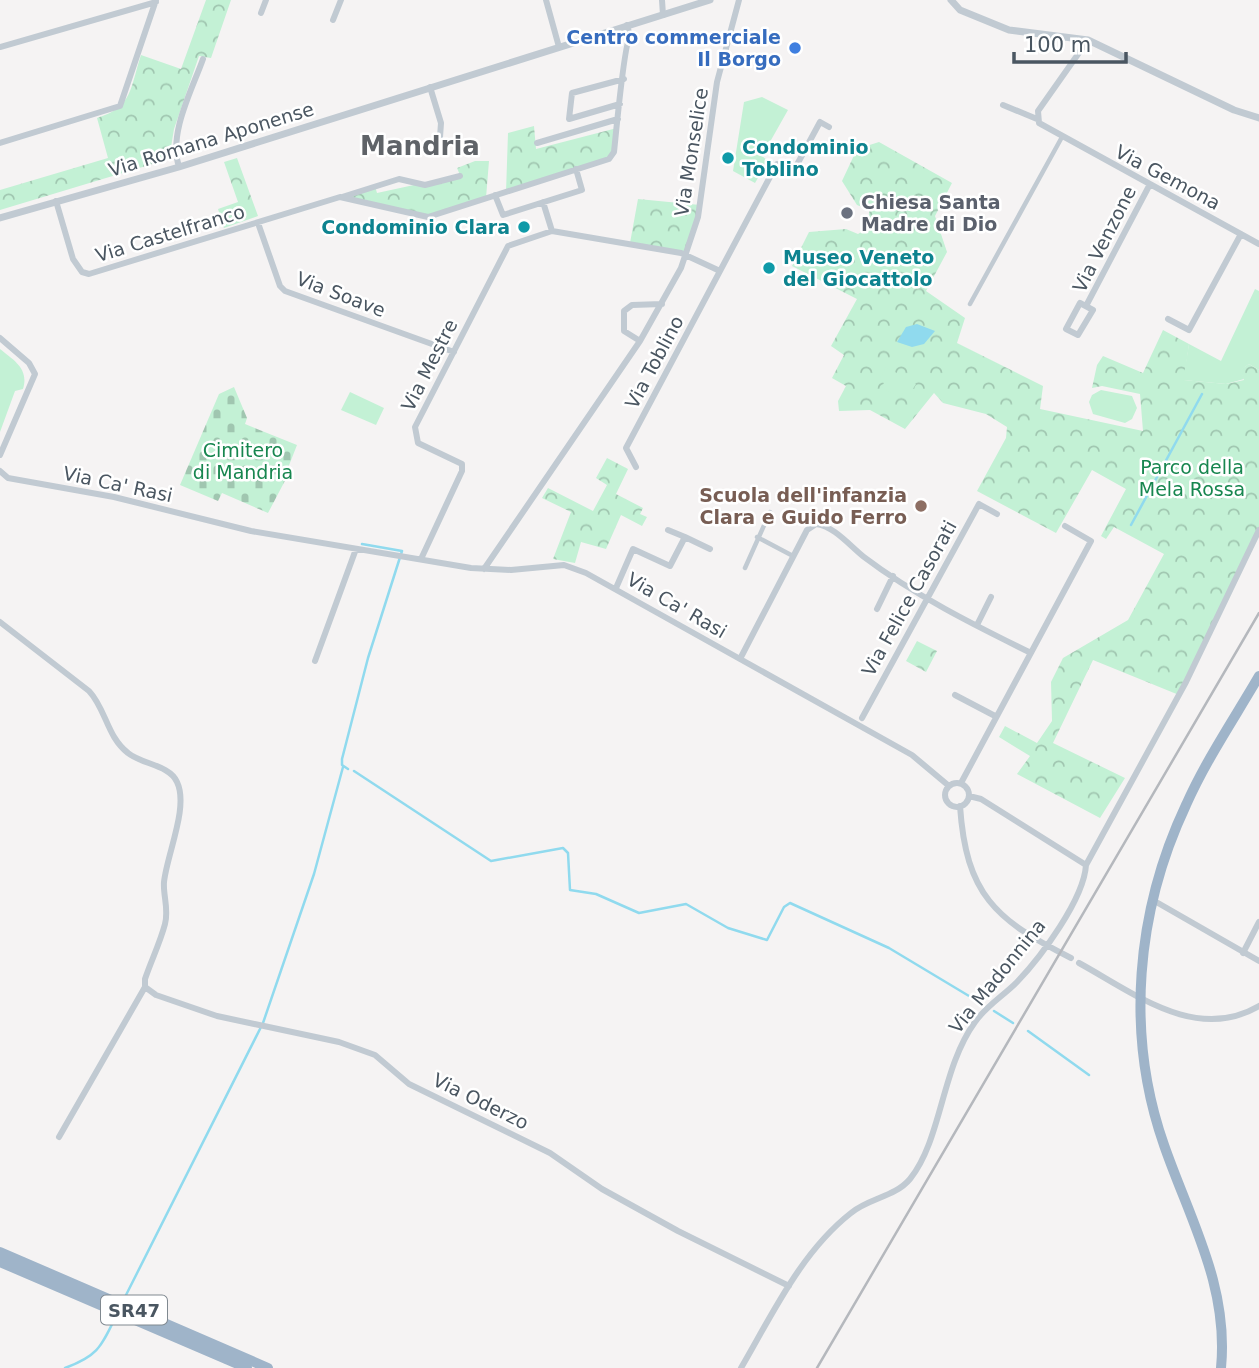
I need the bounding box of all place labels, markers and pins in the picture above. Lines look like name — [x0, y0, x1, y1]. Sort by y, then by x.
place label: Centro commerciale Il Borgo — [566, 26, 781, 70]
marker: Centro commerciale Il Borgo — [787, 40, 803, 56]
place label: Condominio Toblino — [742, 136, 869, 180]
marker: Condominio Toblino — [720, 150, 736, 166]
place label: Chiesa Santa Madre di Dio — [861, 191, 1001, 235]
marker: Chiesa Santa Madre di Dio — [839, 205, 855, 221]
place label: Condominio Clara — [321, 216, 510, 238]
marker: Condominio Clara — [516, 219, 532, 235]
place label: Museo Veneto del Giocattolo — [783, 246, 934, 290]
marker: Museo Veneto del Giocattolo — [761, 260, 777, 276]
place label: Scuola dell'infanzia Clara e Guido Ferro — [699, 484, 907, 528]
marker: Scuola dell'infanzia Clara e Guido Ferro — [913, 498, 929, 514]

